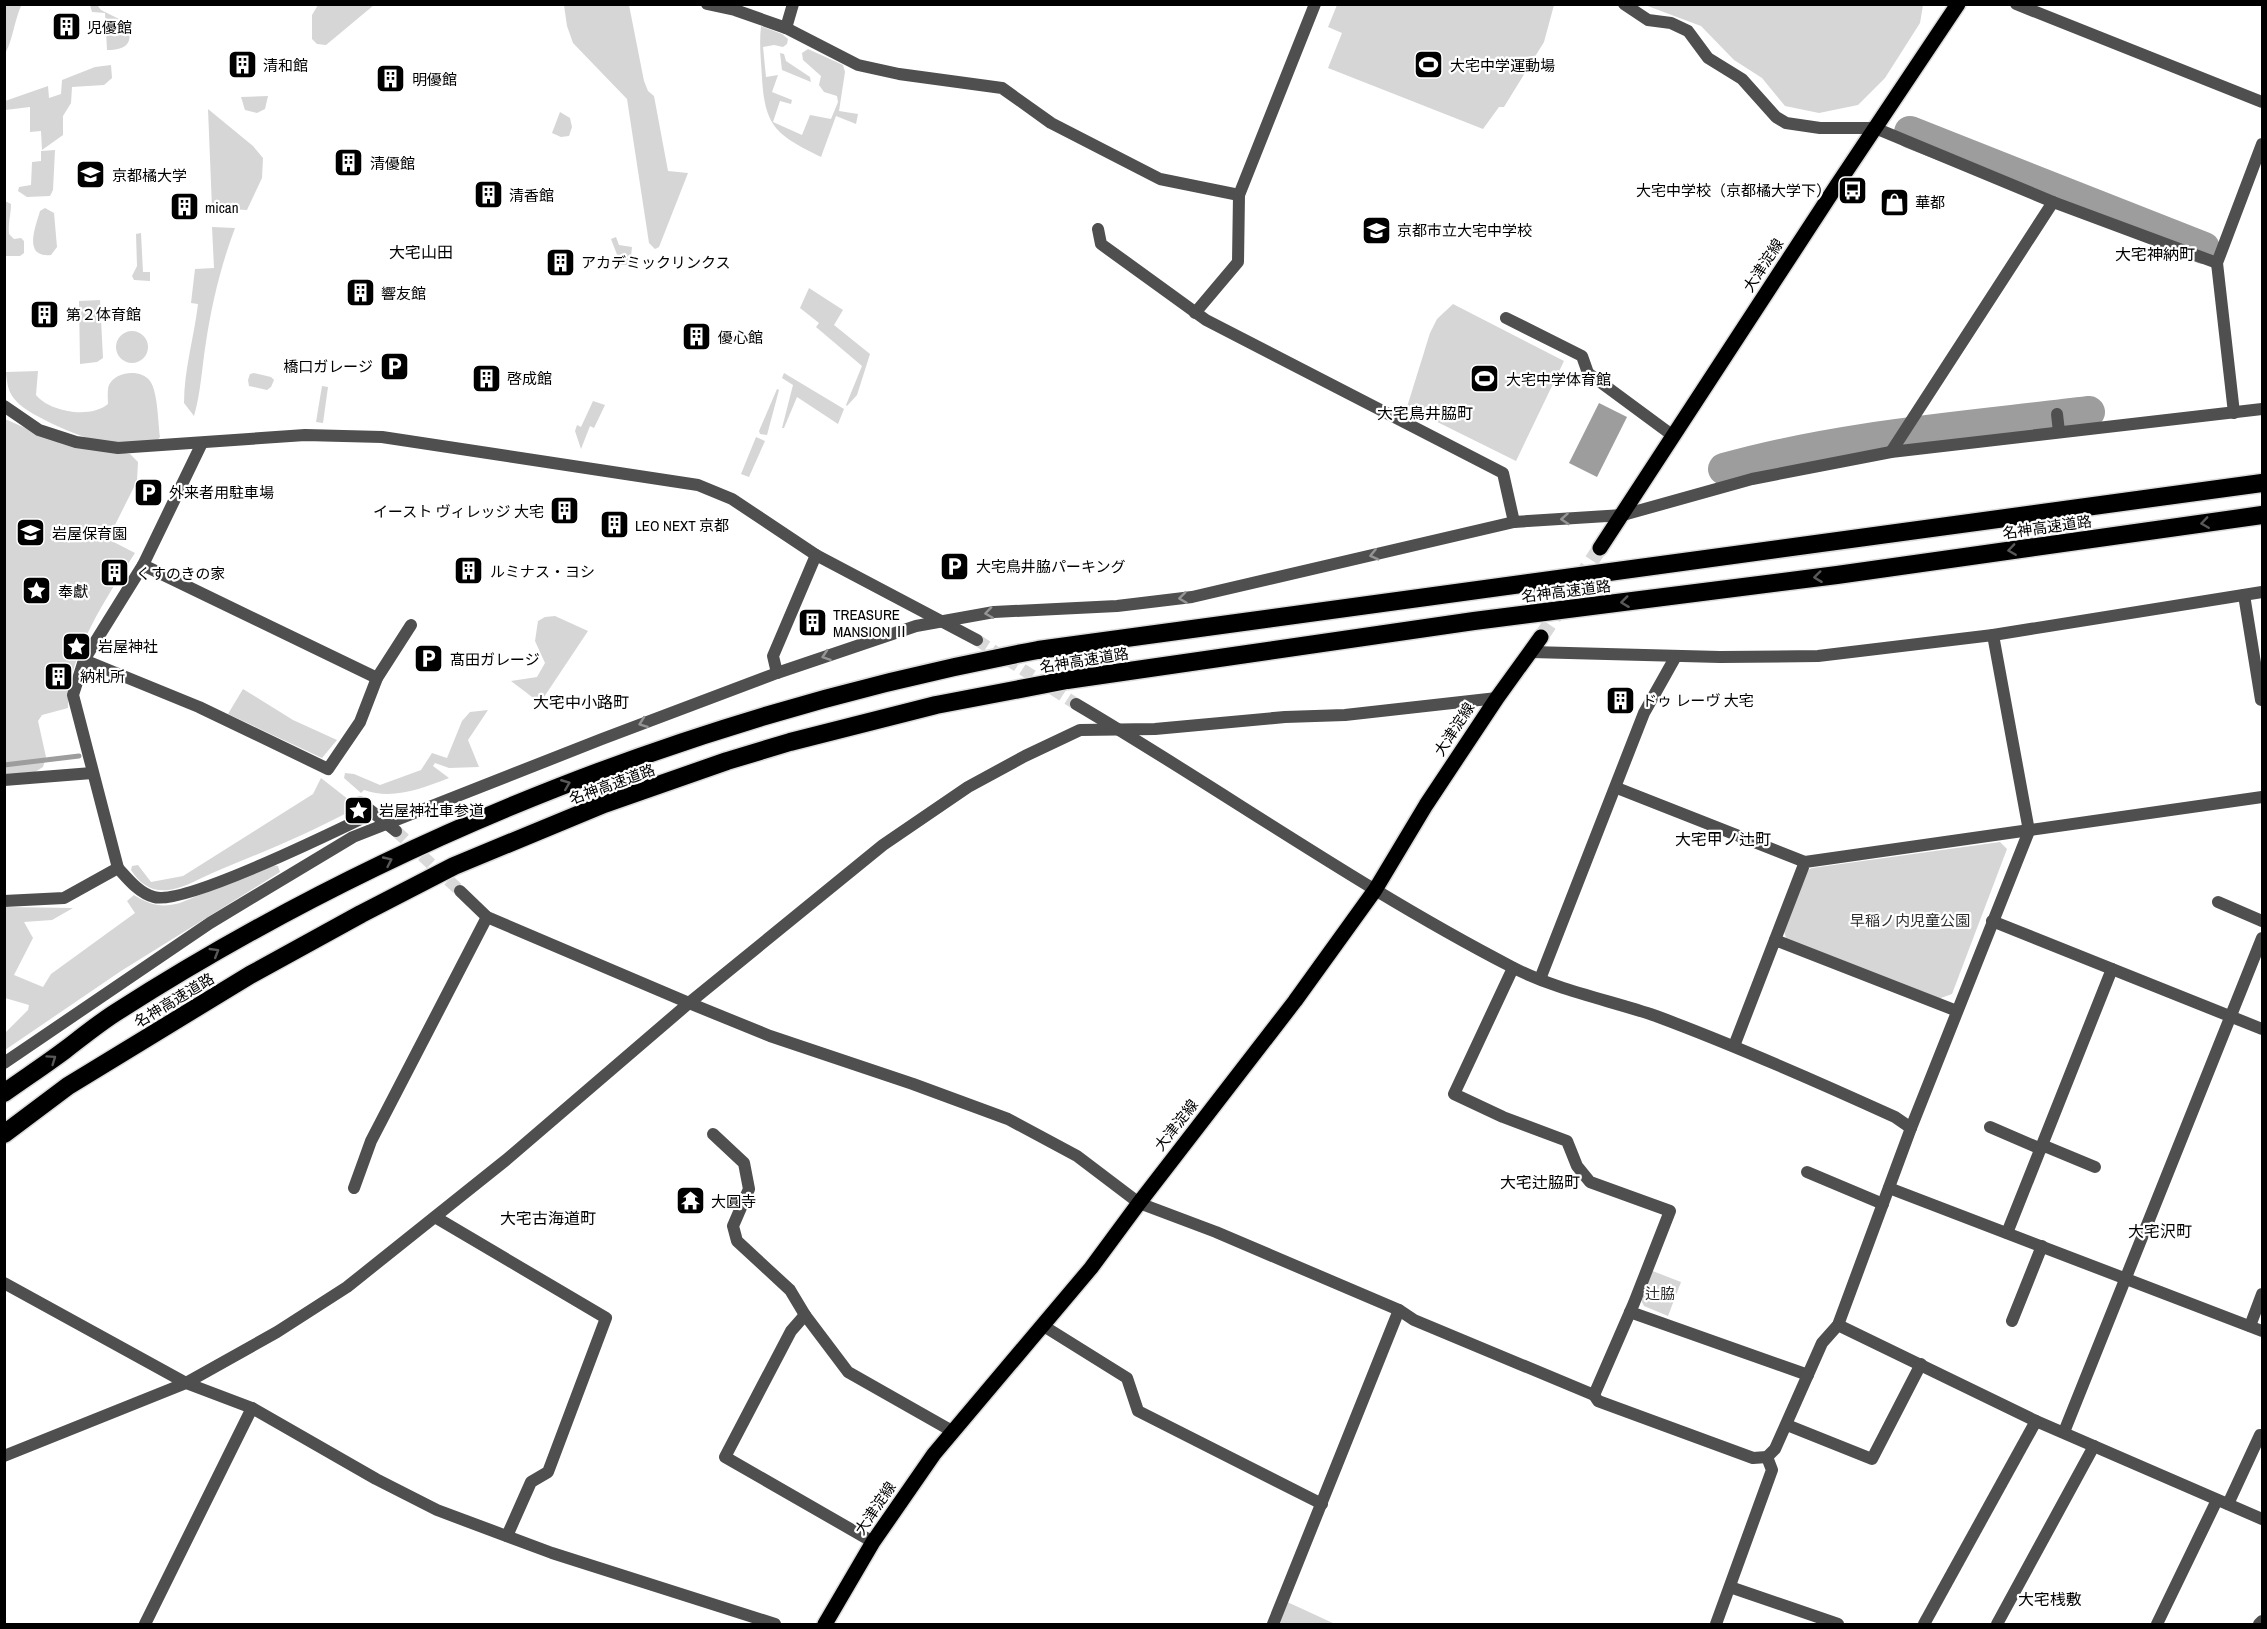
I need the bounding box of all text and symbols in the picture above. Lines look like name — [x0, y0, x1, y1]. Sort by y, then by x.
building icon: 児優館 — [50, 11, 82, 43]
place label: 児優館 — [87, 17, 132, 38]
building icon: 清和館 — [226, 49, 258, 81]
sports icon: 大宅中学運動場 — [1413, 49, 1445, 81]
place label: 清和館 — [263, 55, 308, 76]
place label: 大宅中学運動場 — [1450, 55, 1555, 76]
building icon: 明優館 — [375, 63, 407, 95]
place label: 明優館 — [412, 69, 457, 90]
building icon: 清優館 — [333, 147, 365, 179]
place label: 清優館 — [370, 153, 415, 174]
school or university icon: 京都橘大学 — [75, 159, 107, 191]
place label: 京都橘大学 — [112, 165, 187, 186]
bus stop icon: 大宅中学校（京都橘大学下） — [1836, 174, 1868, 206]
building icon: 清香館 — [472, 179, 504, 211]
place label: 大宅中学校（京都橘大学下） — [1636, 180, 1831, 201]
place label: 清香館 — [509, 185, 554, 206]
shop icon: 華都 — [1878, 186, 1910, 218]
building icon: mican — [168, 191, 200, 223]
place label: 華都 — [1915, 192, 1945, 213]
place label: mican — [205, 197, 239, 218]
school or university icon: 京都市立大宅中学校 — [1360, 214, 1392, 246]
place label: 京都市立大宅中学校 — [1397, 220, 1532, 241]
street label: 大津淀線 — [1738, 234, 1788, 296]
district label: 大宅山田 — [389, 241, 453, 263]
district label: 大宅神納町 — [2115, 243, 2195, 265]
building icon: アカデミックリンクス — [544, 246, 576, 278]
place label: アカデミックリンクス — [581, 252, 731, 273]
building icon: 響友館 — [344, 277, 376, 309]
place label: 響友館 — [381, 283, 426, 304]
building icon: 第２体育館 — [29, 298, 61, 330]
place label: 第２体育館 — [66, 304, 141, 325]
building icon: 優心館 — [681, 321, 713, 353]
place label: 優心館 — [718, 327, 763, 348]
parking icon: 橋口ガレージ — [378, 350, 410, 382]
place label: 橋口ガレージ — [283, 356, 373, 377]
building icon: 啓成館 — [470, 362, 502, 394]
sports icon: 大宅中学体育館 — [1469, 363, 1501, 395]
place label: 啓成館 — [507, 368, 552, 389]
place label: 大宅中学体育館 — [1506, 369, 1611, 390]
district label: 大宅鳥井脇町 — [1377, 402, 1473, 424]
parking icon: 外来者用駐車場 — [132, 476, 164, 508]
place label: 外来者用駐車場 — [169, 482, 274, 503]
building icon: イースト ヴィレッジ 大宅 — [549, 495, 581, 527]
place label: イースト ヴィレッジ 大宅 — [373, 501, 544, 522]
building icon: LEO NEXT 京都 — [598, 509, 630, 541]
street label: 名神高速道路 — [2001, 510, 2093, 544]
one-way arrow — [1560, 512, 1569, 525]
place label: LEO NEXT 京都 — [635, 515, 729, 536]
one-way arrow — [2200, 516, 2209, 528]
school or university icon: 岩屋保育園 — [15, 517, 47, 549]
place label: 岩屋保育園 — [52, 523, 127, 544]
one-way arrow — [2007, 544, 2016, 556]
one-way arrow — [1369, 548, 1379, 561]
parking icon: 大宅鳥井脇パーキング — [939, 550, 971, 582]
building icon: ルミナス・ヨシ — [453, 555, 485, 587]
place label: 大宅鳥井脇パーキング — [976, 556, 1126, 577]
building icon: くすのきの家 — [99, 557, 131, 589]
place label: ルミナス・ヨシ — [490, 561, 595, 582]
place label: くすのきの家 — [136, 563, 226, 584]
one-way arrow — [1814, 571, 1823, 583]
place icon: 奉獻 — [21, 575, 53, 607]
street label: 名神高速道路 — [1520, 575, 1612, 607]
place label: 奉獻 — [58, 581, 88, 602]
one-way arrow — [1179, 591, 1188, 604]
one-way arrow — [1620, 595, 1630, 608]
place label: TREASURE MANSION Ⅱ — [833, 604, 909, 642]
building icon: TREASURE MANSION Ⅱ — [796, 607, 828, 639]
one-way arrow — [985, 607, 994, 619]
place icon: 岩屋神社 — [61, 630, 93, 662]
place label: 岩屋神社 — [98, 636, 158, 657]
parking icon: 髙田ガレージ — [413, 643, 445, 675]
street label: 名神高速道路 — [1038, 643, 1130, 677]
place label: 髙田ガレージ — [450, 649, 540, 670]
one-way arrow — [821, 649, 832, 662]
building icon: 納札所 — [43, 660, 75, 692]
place label: 納札所 — [80, 666, 125, 687]
building icon: ドゥ レーヴ 大宅 — [1605, 684, 1637, 716]
place label: ドゥ レーヴ 大宅 — [1642, 690, 1754, 711]
district label: 大宅中小路町 — [533, 691, 629, 713]
street label: 大津淀線 — [1429, 698, 1479, 760]
one-way arrow — [639, 716, 649, 729]
street label: 名神高速道路 — [566, 759, 658, 809]
one-way arrow — [561, 778, 571, 791]
place icon: 岩屋神社車参道 — [342, 794, 374, 826]
place label: 岩屋神社車参道 — [379, 800, 484, 821]
district label: 大宅甲ノ辻町 — [1675, 828, 1771, 850]
one-way arrow — [381, 857, 392, 869]
park label: 早稲ノ内児童公園 — [1850, 910, 1970, 931]
one-way arrow — [209, 947, 219, 959]
street label: 名神高速道路 — [130, 968, 218, 1032]
one-way arrow — [46, 1055, 57, 1066]
street label: 大津淀線 — [1149, 1095, 1203, 1155]
district label: 大宅辻脇町 — [1500, 1171, 1580, 1193]
temple icon: 大圓寺 — [674, 1185, 706, 1217]
place label: 大圓寺 — [711, 1191, 756, 1212]
district label: 大宅古海道町 — [500, 1207, 596, 1229]
district label: 大宅沢町 — [2128, 1220, 2192, 1242]
park label: 辻脇 — [1645, 1283, 1675, 1304]
street label: 大津淀線 — [850, 1477, 900, 1539]
district label: 大宅桟敷 — [2018, 1588, 2082, 1610]

